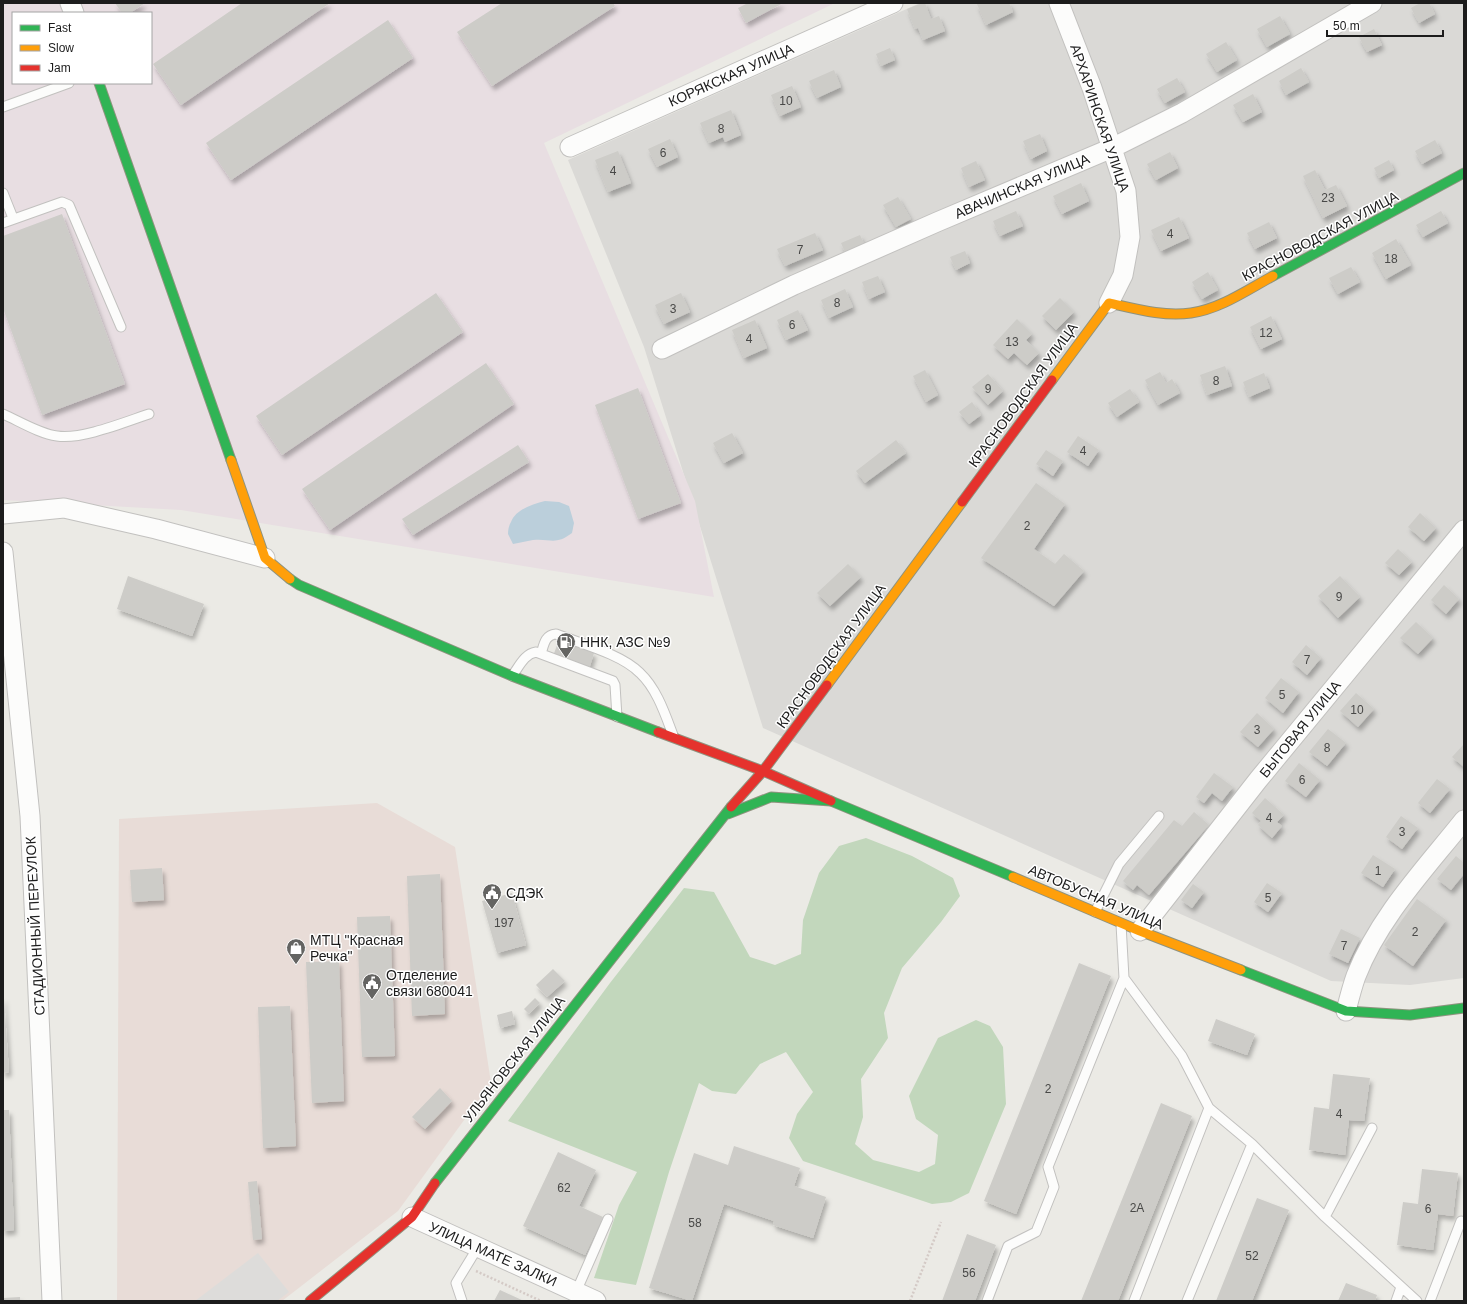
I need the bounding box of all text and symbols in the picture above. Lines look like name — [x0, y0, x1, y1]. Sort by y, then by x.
legend — [12, 12, 152, 84]
scale bar — [1327, 12, 1443, 38]
text: 50 m — [1333, 19, 1360, 33]
text: Fast — [48, 21, 72, 35]
street label: КОРЯКСКАЯ УЛИЦА — [666, 40, 797, 110]
text: Slow — [48, 41, 74, 55]
street label: АРХАРИНСКАЯ УЛИЦА — [1067, 42, 1133, 195]
text: Jam — [48, 61, 71, 75]
house number: 10 — [779, 94, 793, 108]
house number: 8 — [718, 122, 725, 136]
house number: 6 — [660, 146, 667, 160]
street label: АВАЧИНСКАЯ УЛИЦА — [952, 150, 1092, 222]
house number: 4 — [610, 164, 617, 178]
street label: КРАСНОВОДСКАЯ УЛИЦА — [1239, 188, 1401, 284]
house number: 23 — [1321, 191, 1335, 205]
house number: 4 — [1167, 227, 1174, 241]
house number: 7 — [797, 243, 804, 257]
house number: 18 — [1384, 252, 1398, 266]
house number: 8 — [834, 296, 841, 310]
house number: 3 — [670, 302, 677, 316]
house number: 6 — [789, 318, 796, 332]
street label: КРАСНОВОДСКАЯ УЛИЦА — [965, 319, 1081, 470]
house number: 12 — [1259, 326, 1273, 340]
house number: 4 — [746, 332, 753, 346]
house number: 13 — [1005, 335, 1019, 349]
house number: 8 — [1213, 374, 1220, 388]
house number: 9 — [985, 382, 992, 396]
house number: 4 — [1080, 444, 1087, 458]
house number: 2 — [1024, 519, 1031, 533]
street label: КРАСНОВОДСКАЯ УЛИЦА — [773, 580, 889, 731]
house number: 9 — [1336, 590, 1343, 604]
fuel station icon: ННК, АЗС №9 — [555, 631, 577, 659]
place label: ННК, АЗС №9 — [580, 634, 671, 650]
house number: 7 — [1304, 653, 1311, 667]
street label: БЫТОВАЯ УЛИЦА — [1256, 677, 1344, 781]
house number: 5 — [1279, 688, 1286, 702]
house number: 10 — [1350, 703, 1364, 717]
house number: 3 — [1254, 723, 1261, 737]
house number: 8 — [1324, 741, 1331, 755]
house number: 6 — [1299, 773, 1306, 787]
house number: 4 — [1266, 811, 1273, 825]
house number: 3 — [1399, 825, 1406, 839]
street label: СТАДИОННЫЙ ПЕРЕУЛОК — [21, 835, 48, 1016]
street label: АВТОБУСНАЯ УЛИЦА — [1026, 861, 1167, 933]
house number: 1 — [1375, 864, 1382, 878]
public building icon: СДЭК — [481, 882, 503, 910]
place label: СДЭК — [506, 885, 544, 901]
house number: 5 — [1265, 891, 1272, 905]
house number: 197 — [494, 916, 514, 930]
house number: 2 — [1412, 925, 1419, 939]
place label: МТЦ "Красная Речка" — [310, 932, 403, 964]
shop icon: МТЦ "Красная Речка" — [285, 937, 307, 965]
house number: 7 — [1341, 939, 1348, 953]
place label: Отделение связи 680041 — [386, 967, 473, 999]
public building icon: Отделение связи 680041 — [361, 972, 383, 1000]
street label: УЛЬЯНОВСКАЯ УЛИЦА — [460, 992, 568, 1125]
house number: 2 — [1045, 1082, 1052, 1096]
house number: 4 — [1336, 1107, 1343, 1121]
house number: 62 — [557, 1181, 571, 1195]
house number: 2А — [1130, 1201, 1144, 1215]
house number: 6 — [1425, 1202, 1432, 1216]
house number: 58 — [688, 1216, 702, 1230]
street label: УЛИЦА МАТЕ ЗАЛКИ — [426, 1219, 560, 1289]
house number: 52 — [1245, 1249, 1259, 1263]
house number: 56 — [962, 1266, 976, 1280]

